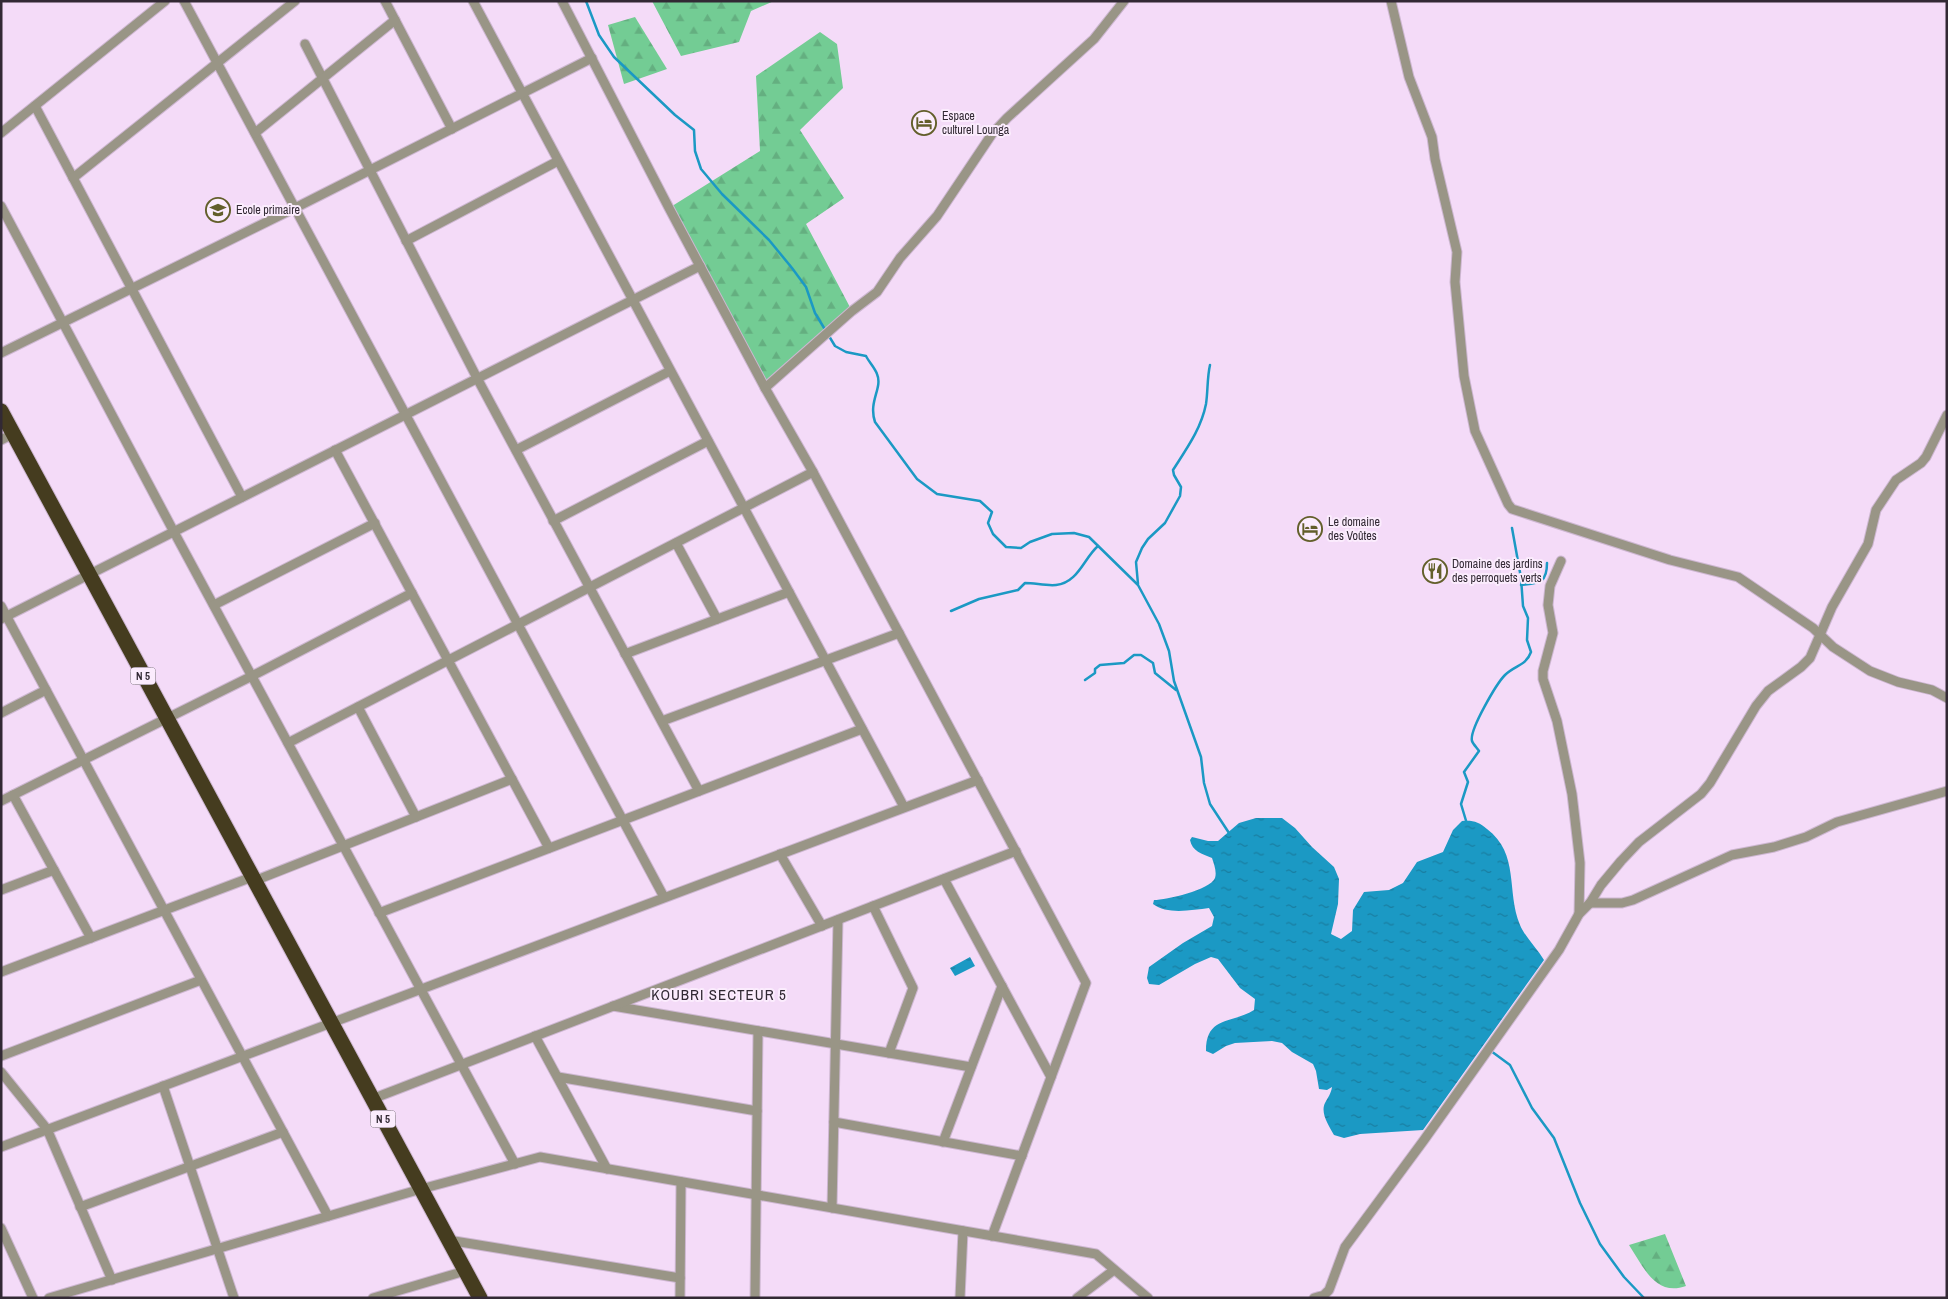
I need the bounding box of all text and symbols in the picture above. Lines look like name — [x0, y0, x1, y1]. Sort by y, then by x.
place label: Espace culturel Lounga — [942, 108, 1010, 138]
hotel icon: Espace culturel Lounga — [911, 110, 937, 136]
school or university icon: Ecole primaire — [205, 197, 231, 223]
place label: Ecole primaire — [236, 202, 300, 218]
place label: Le domaine des Voûtes — [1328, 514, 1380, 544]
hotel icon: Le domaine des Voûtes — [1297, 516, 1323, 542]
place label: Domaine des jardins des perroquets verts — [1452, 556, 1543, 586]
restaurant icon: Domaine des jardins des perroquets verts — [1422, 558, 1448, 584]
road number: N 5 — [130, 668, 156, 684]
district label: KOUBRI SECTEUR 5 — [651, 984, 787, 1005]
road number: N 5 — [370, 1110, 396, 1128]

